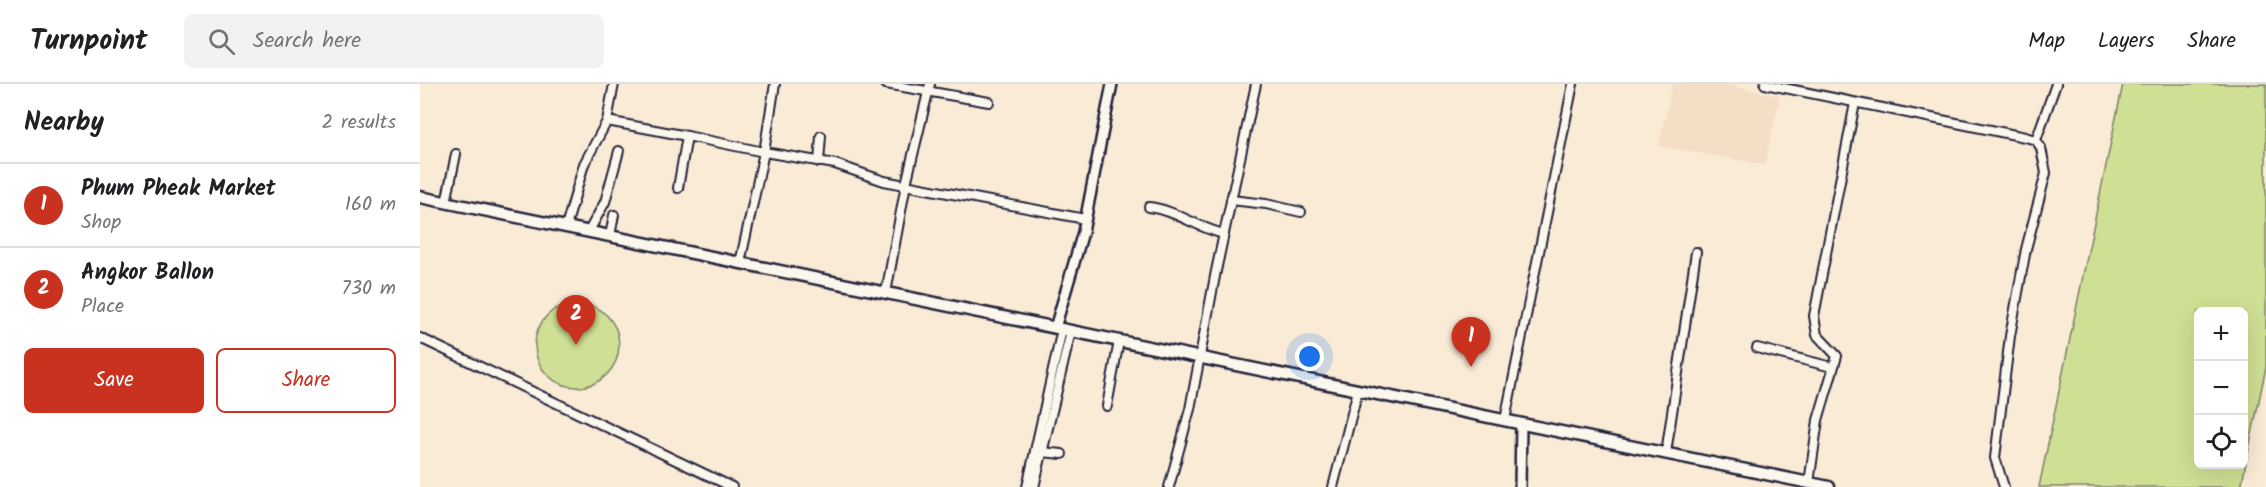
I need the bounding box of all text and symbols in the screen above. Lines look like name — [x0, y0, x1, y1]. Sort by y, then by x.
search box — [184, 14, 604, 68]
text: Turnpoint — [30, 19, 148, 64]
text: Search here — [253, 24, 361, 59]
icon: search — [205, 25, 238, 58]
text: Map — [2028, 25, 2065, 58]
text: Layers — [2098, 25, 2154, 58]
text: Share — [2187, 25, 2236, 58]
text: Nearby — [24, 102, 104, 144]
text: 2 results — [321, 107, 396, 139]
text: Phum Pheak Market — [81, 172, 276, 207]
text: 1 — [40, 189, 47, 221]
text: 160 m — [345, 189, 396, 221]
text: Shop — [81, 207, 121, 239]
text: Angkor Ballon — [81, 256, 214, 291]
text: 2 — [38, 273, 49, 305]
text: 730 m — [341, 273, 396, 305]
text: Place — [81, 291, 124, 323]
pin: 2 — [556, 296, 596, 345]
map controls — [2194, 307, 2248, 469]
button: + — [2194, 307, 2248, 361]
pin: 1 — [1452, 318, 1490, 367]
your location — [1295, 342, 1324, 371]
button: Save — [24, 348, 204, 413]
button: Share — [216, 348, 396, 413]
button: − — [2194, 361, 2248, 415]
button: locate — [2194, 415, 2248, 469]

